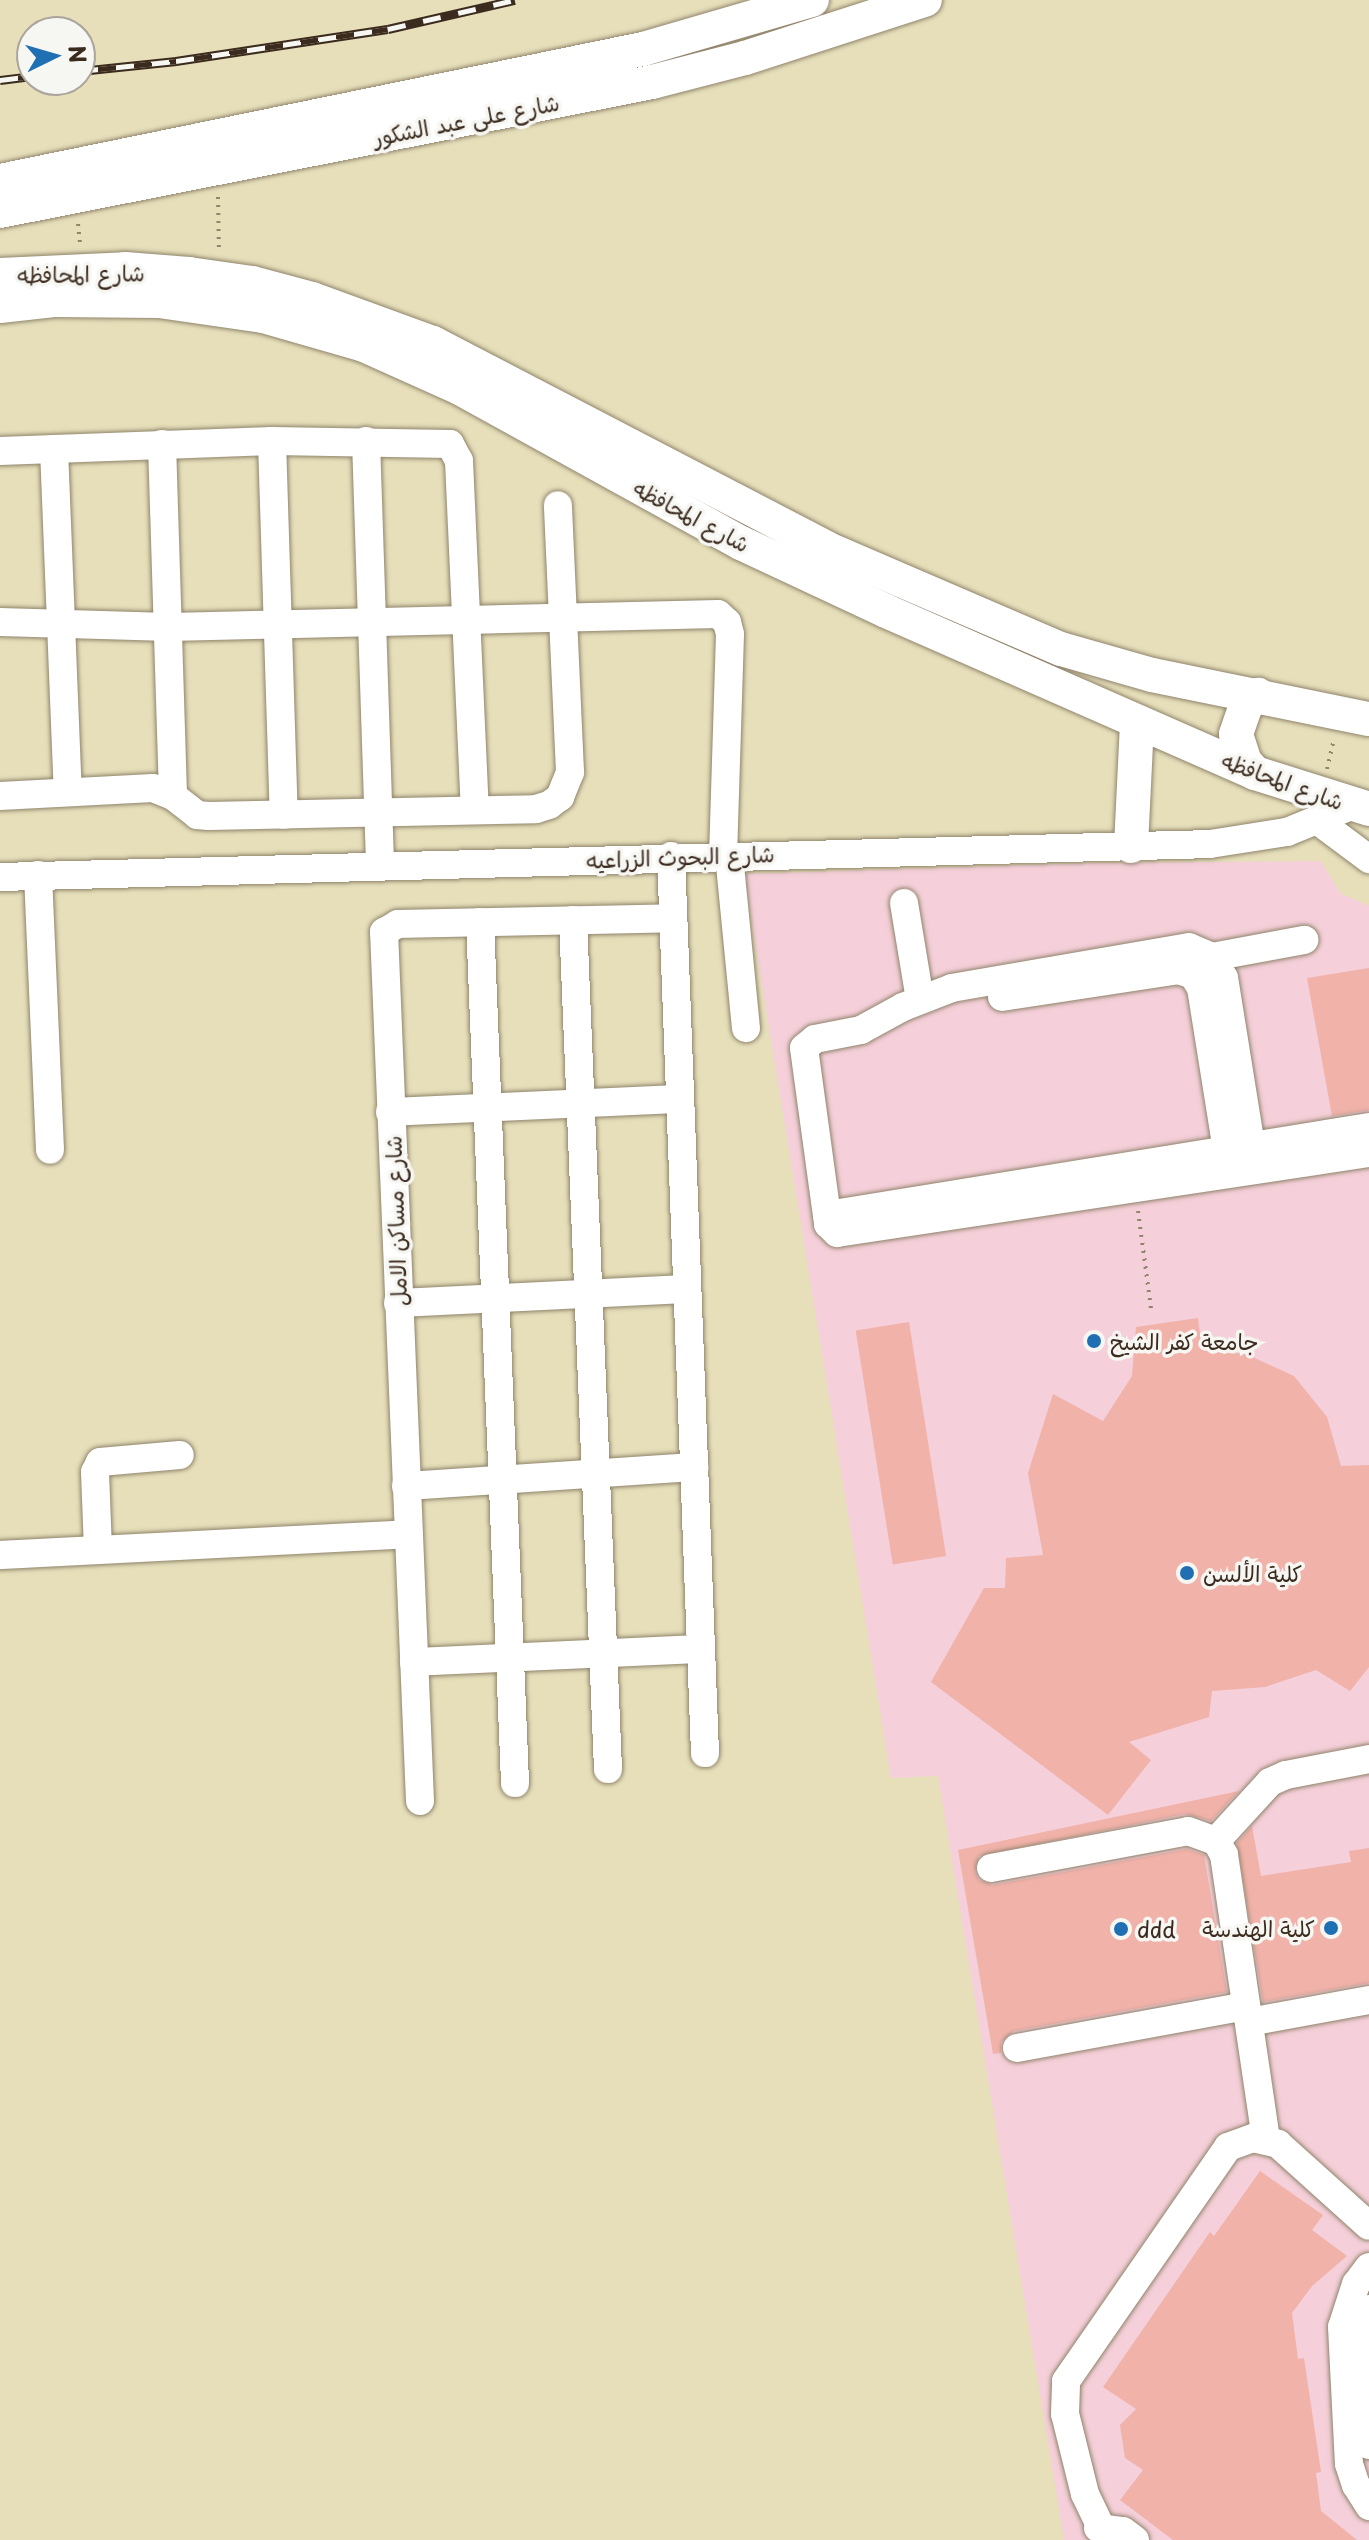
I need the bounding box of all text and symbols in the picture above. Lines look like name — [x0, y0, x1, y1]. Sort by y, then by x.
north arrow — [16, 16, 96, 96]
text: N — [61, 44, 96, 64]
street label: شارع على عبد الشكور — [371, 88, 561, 150]
street label: شارع المحافظه — [17, 259, 145, 287]
street label: شارع المحافظه — [630, 473, 754, 557]
street label: شارع المحافظه — [1219, 746, 1347, 814]
street label: شارع البحوث الزراعيه — [585, 840, 775, 872]
street label: شارع مساكن الامل — [379, 1135, 411, 1307]
place label: جامعة كفر الشيخ — [1110, 1328, 1259, 1354]
marker: جامعة كفر الشيخ — [1085, 1332, 1103, 1350]
place label: كلية الألسن — [1203, 1560, 1302, 1586]
marker: كلية الألسن — [1178, 1564, 1196, 1582]
place label: كلية الهندسة — [1202, 1915, 1315, 1941]
place label: ddd — [1137, 1916, 1176, 1942]
marker: كلية الهندسة — [1322, 1919, 1340, 1937]
marker: ddd — [1112, 1920, 1130, 1938]

